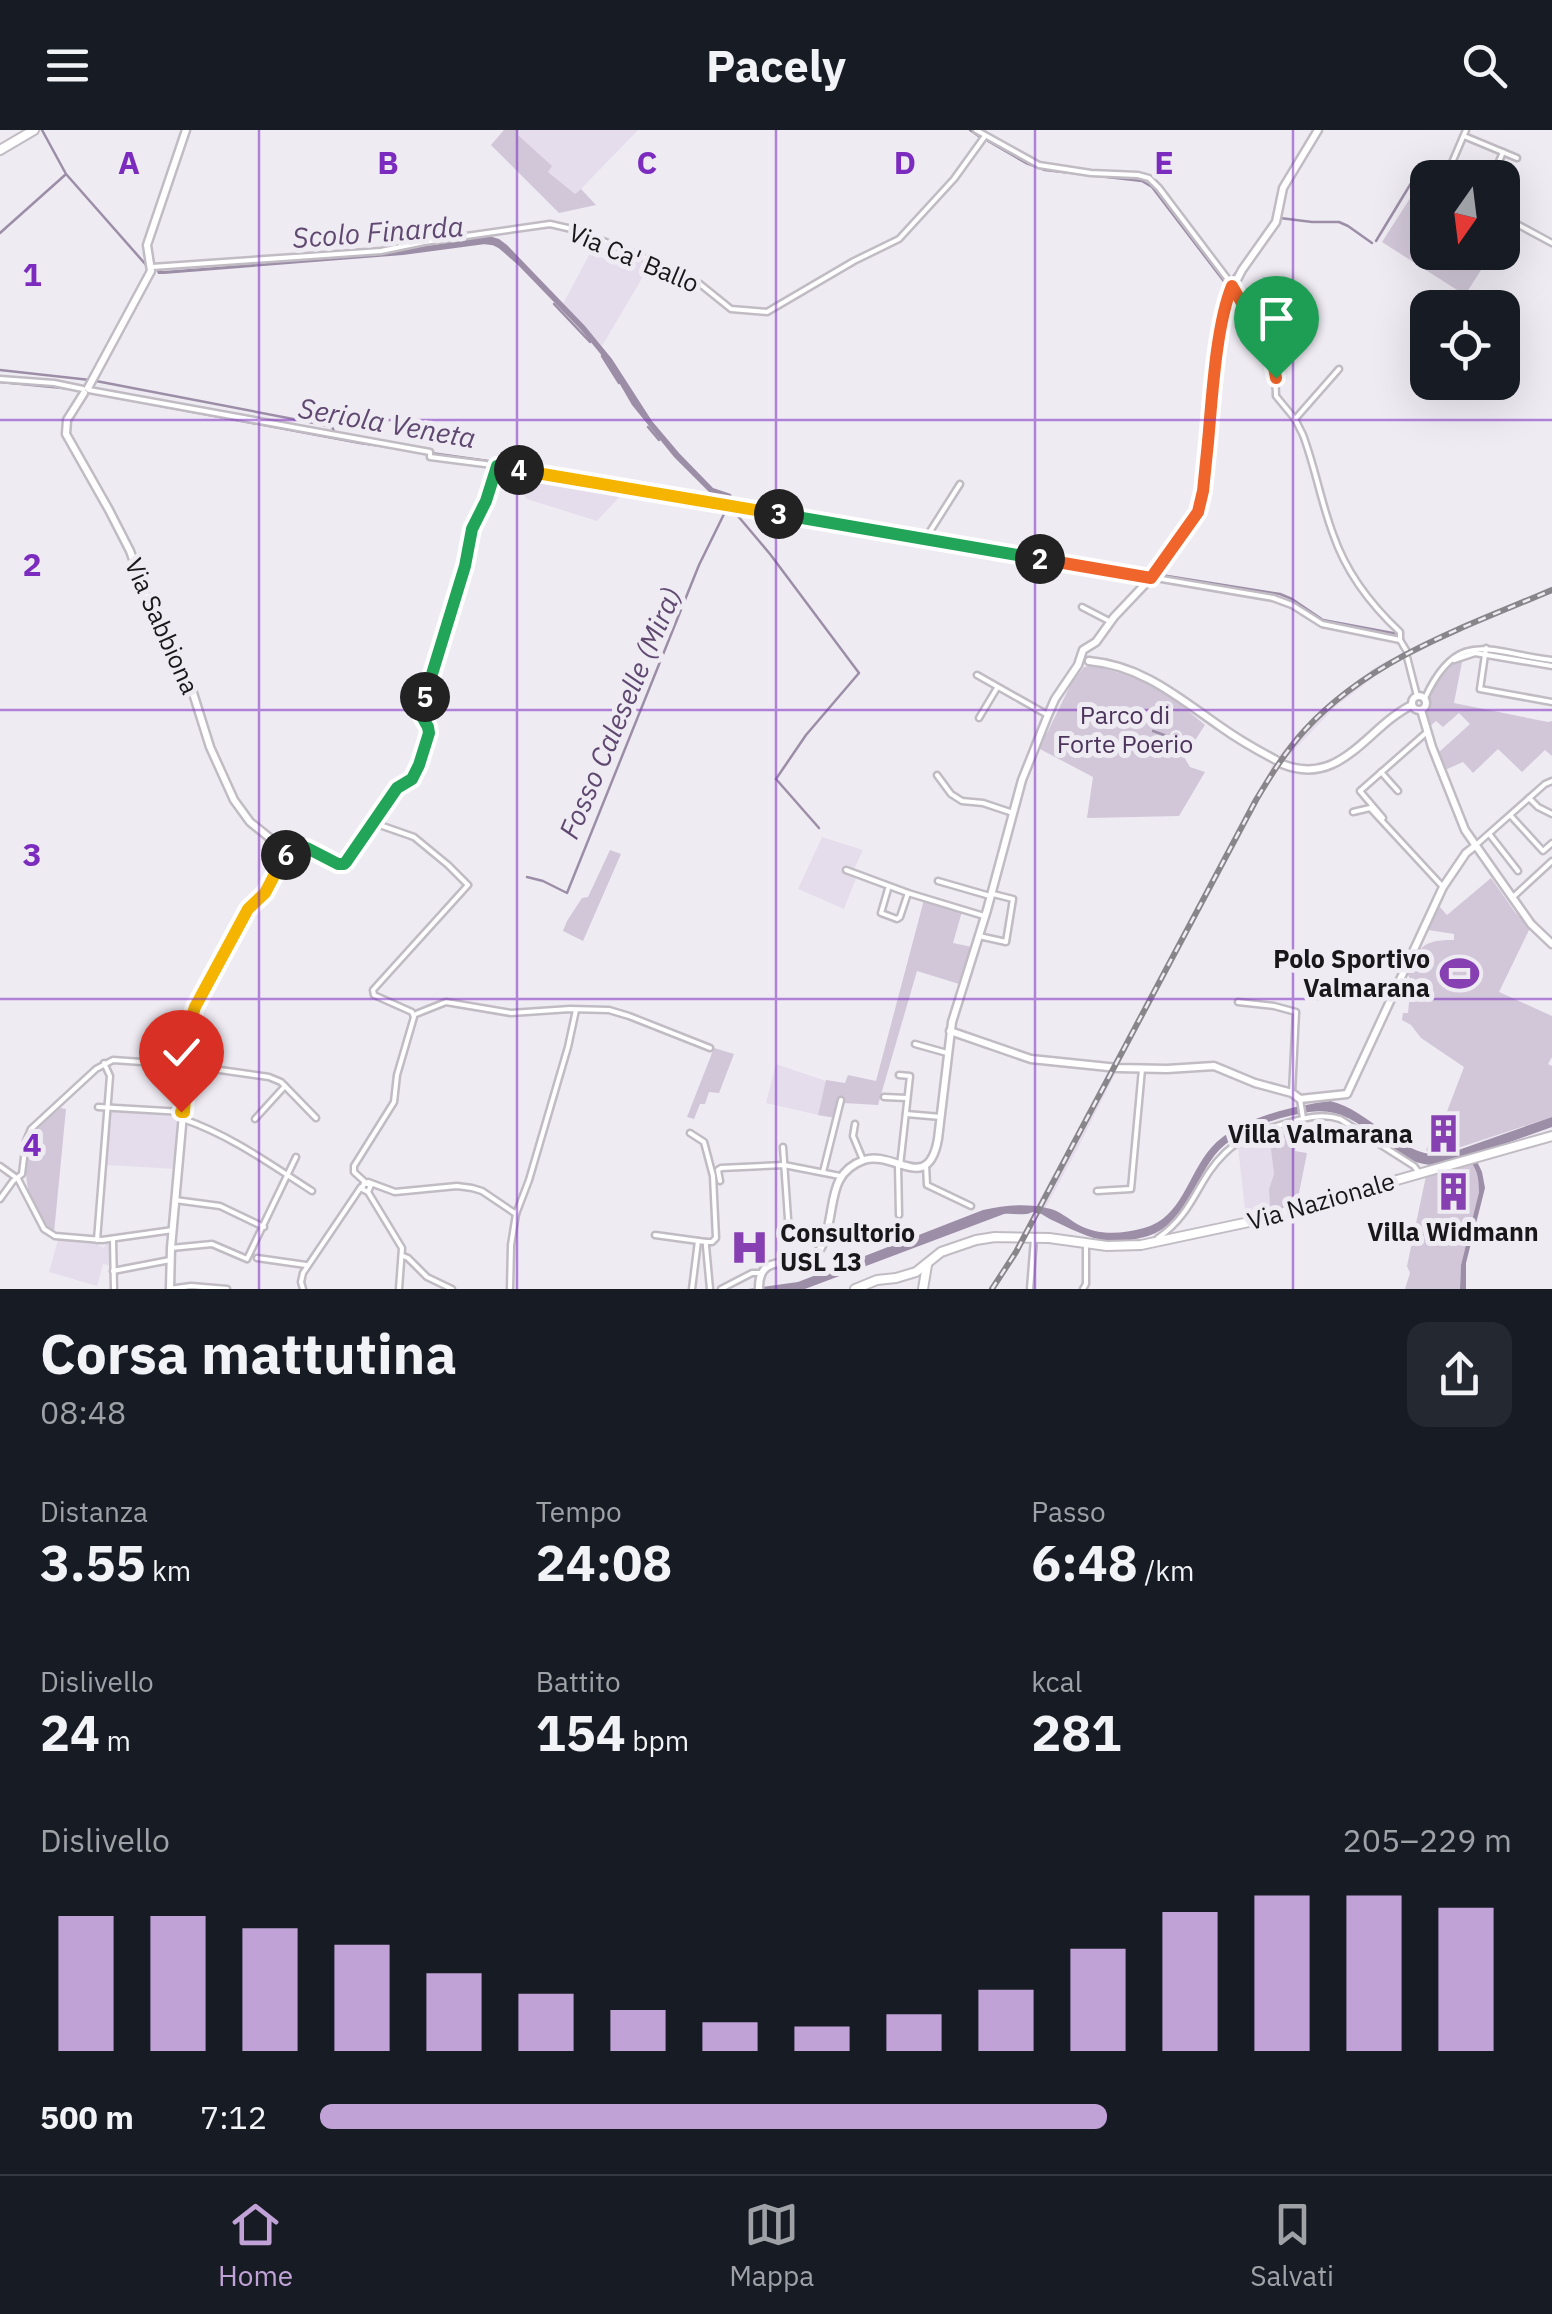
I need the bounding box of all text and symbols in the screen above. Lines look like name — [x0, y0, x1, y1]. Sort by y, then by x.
text: Pacely — [706, 36, 846, 94]
icon: menu — [40, 38, 95, 93]
icon: search — [1457, 38, 1512, 93]
text: A — [118, 141, 140, 183]
text: B — [377, 141, 399, 183]
text: C — [637, 141, 657, 183]
text: D — [894, 141, 916, 183]
text: E — [1154, 141, 1174, 183]
north arrow — [1410, 160, 1520, 270]
map controls — [1410, 160, 1520, 400]
water label: Scolo Finarda — [291, 207, 465, 256]
street label: Via Ca' Ballo — [564, 215, 704, 300]
text: 1 — [22, 253, 42, 295]
pin — [1234, 276, 1319, 379]
button: locate — [1410, 290, 1520, 400]
icon: arrive — [1249, 291, 1304, 346]
water label: Seriola Veneta — [296, 389, 479, 456]
pin: 4 — [494, 445, 544, 495]
text: 4 — [511, 451, 527, 488]
pin: 3 — [754, 489, 804, 539]
text: 3 — [771, 495, 787, 532]
pin: 2 — [1015, 534, 1065, 584]
text: 2 — [1032, 540, 1048, 577]
text: 2 — [22, 543, 42, 585]
street label: Via Sabbiona — [118, 553, 207, 699]
water label: Fosso Caleselle (Mira) — [550, 582, 689, 844]
pin: 5 — [400, 672, 450, 722]
text: 5 — [417, 678, 433, 715]
park label: Parco di Forte Poerio — [1057, 698, 1193, 760]
pin: 6 — [261, 830, 311, 880]
text: 3 — [22, 833, 42, 875]
text: 6 — [278, 836, 294, 873]
place label: Polo Sportivo Valmarana — [1273, 942, 1430, 1004]
sports icon: Polo Sportivo Valmarana — [1439, 952, 1481, 994]
pin — [139, 1010, 224, 1113]
icon: check — [154, 1025, 209, 1080]
building icon: Villa Valmarana — [1422, 1113, 1464, 1155]
place label: Villa Valmarana — [1228, 1117, 1413, 1150]
text: 4 — [22, 1123, 42, 1165]
street label: Via Nazionale — [1243, 1164, 1398, 1237]
building icon: Villa Widmann — [1432, 1170, 1474, 1212]
place label: Villa Widmann — [1367, 1215, 1539, 1248]
place label: Consultorio USL 13 — [780, 1216, 915, 1278]
hospital icon: Consultorio USL 13 — [729, 1226, 771, 1268]
text: Corsa mattutina — [40, 1318, 457, 1389]
button: share — [1407, 1322, 1512, 1427]
text: 08:48 — [40, 1391, 126, 1433]
text: Distanza — [40, 1493, 148, 1530]
text: Tempo — [536, 1493, 622, 1530]
text: Passo — [1031, 1493, 1106, 1530]
text: 3.55 — [40, 1530, 146, 1595]
text: 24:08 — [536, 1530, 672, 1595]
text: 6:48 — [1031, 1530, 1138, 1595]
text: km — [146, 1552, 191, 1589]
text: /km — [1138, 1552, 1194, 1589]
text: Dislivello — [40, 1663, 154, 1700]
text: Battito — [536, 1663, 621, 1700]
text: kcal — [1031, 1663, 1082, 1700]
text: 24 — [40, 1700, 100, 1765]
text: 154 — [536, 1700, 626, 1765]
text: 281 — [1031, 1700, 1121, 1765]
text: m — [100, 1722, 131, 1759]
text: bpm — [626, 1722, 689, 1759]
text: Dislivello — [40, 1819, 170, 1861]
text: 205–229 m — [1342, 1819, 1512, 1861]
text: 500 m — [40, 2096, 134, 2138]
text: 7:12 — [200, 2096, 267, 2138]
tab: Home — [218, 2197, 293, 2294]
tab: Mappa — [729, 2197, 814, 2294]
tab: Salvati — [1250, 2197, 1334, 2294]

